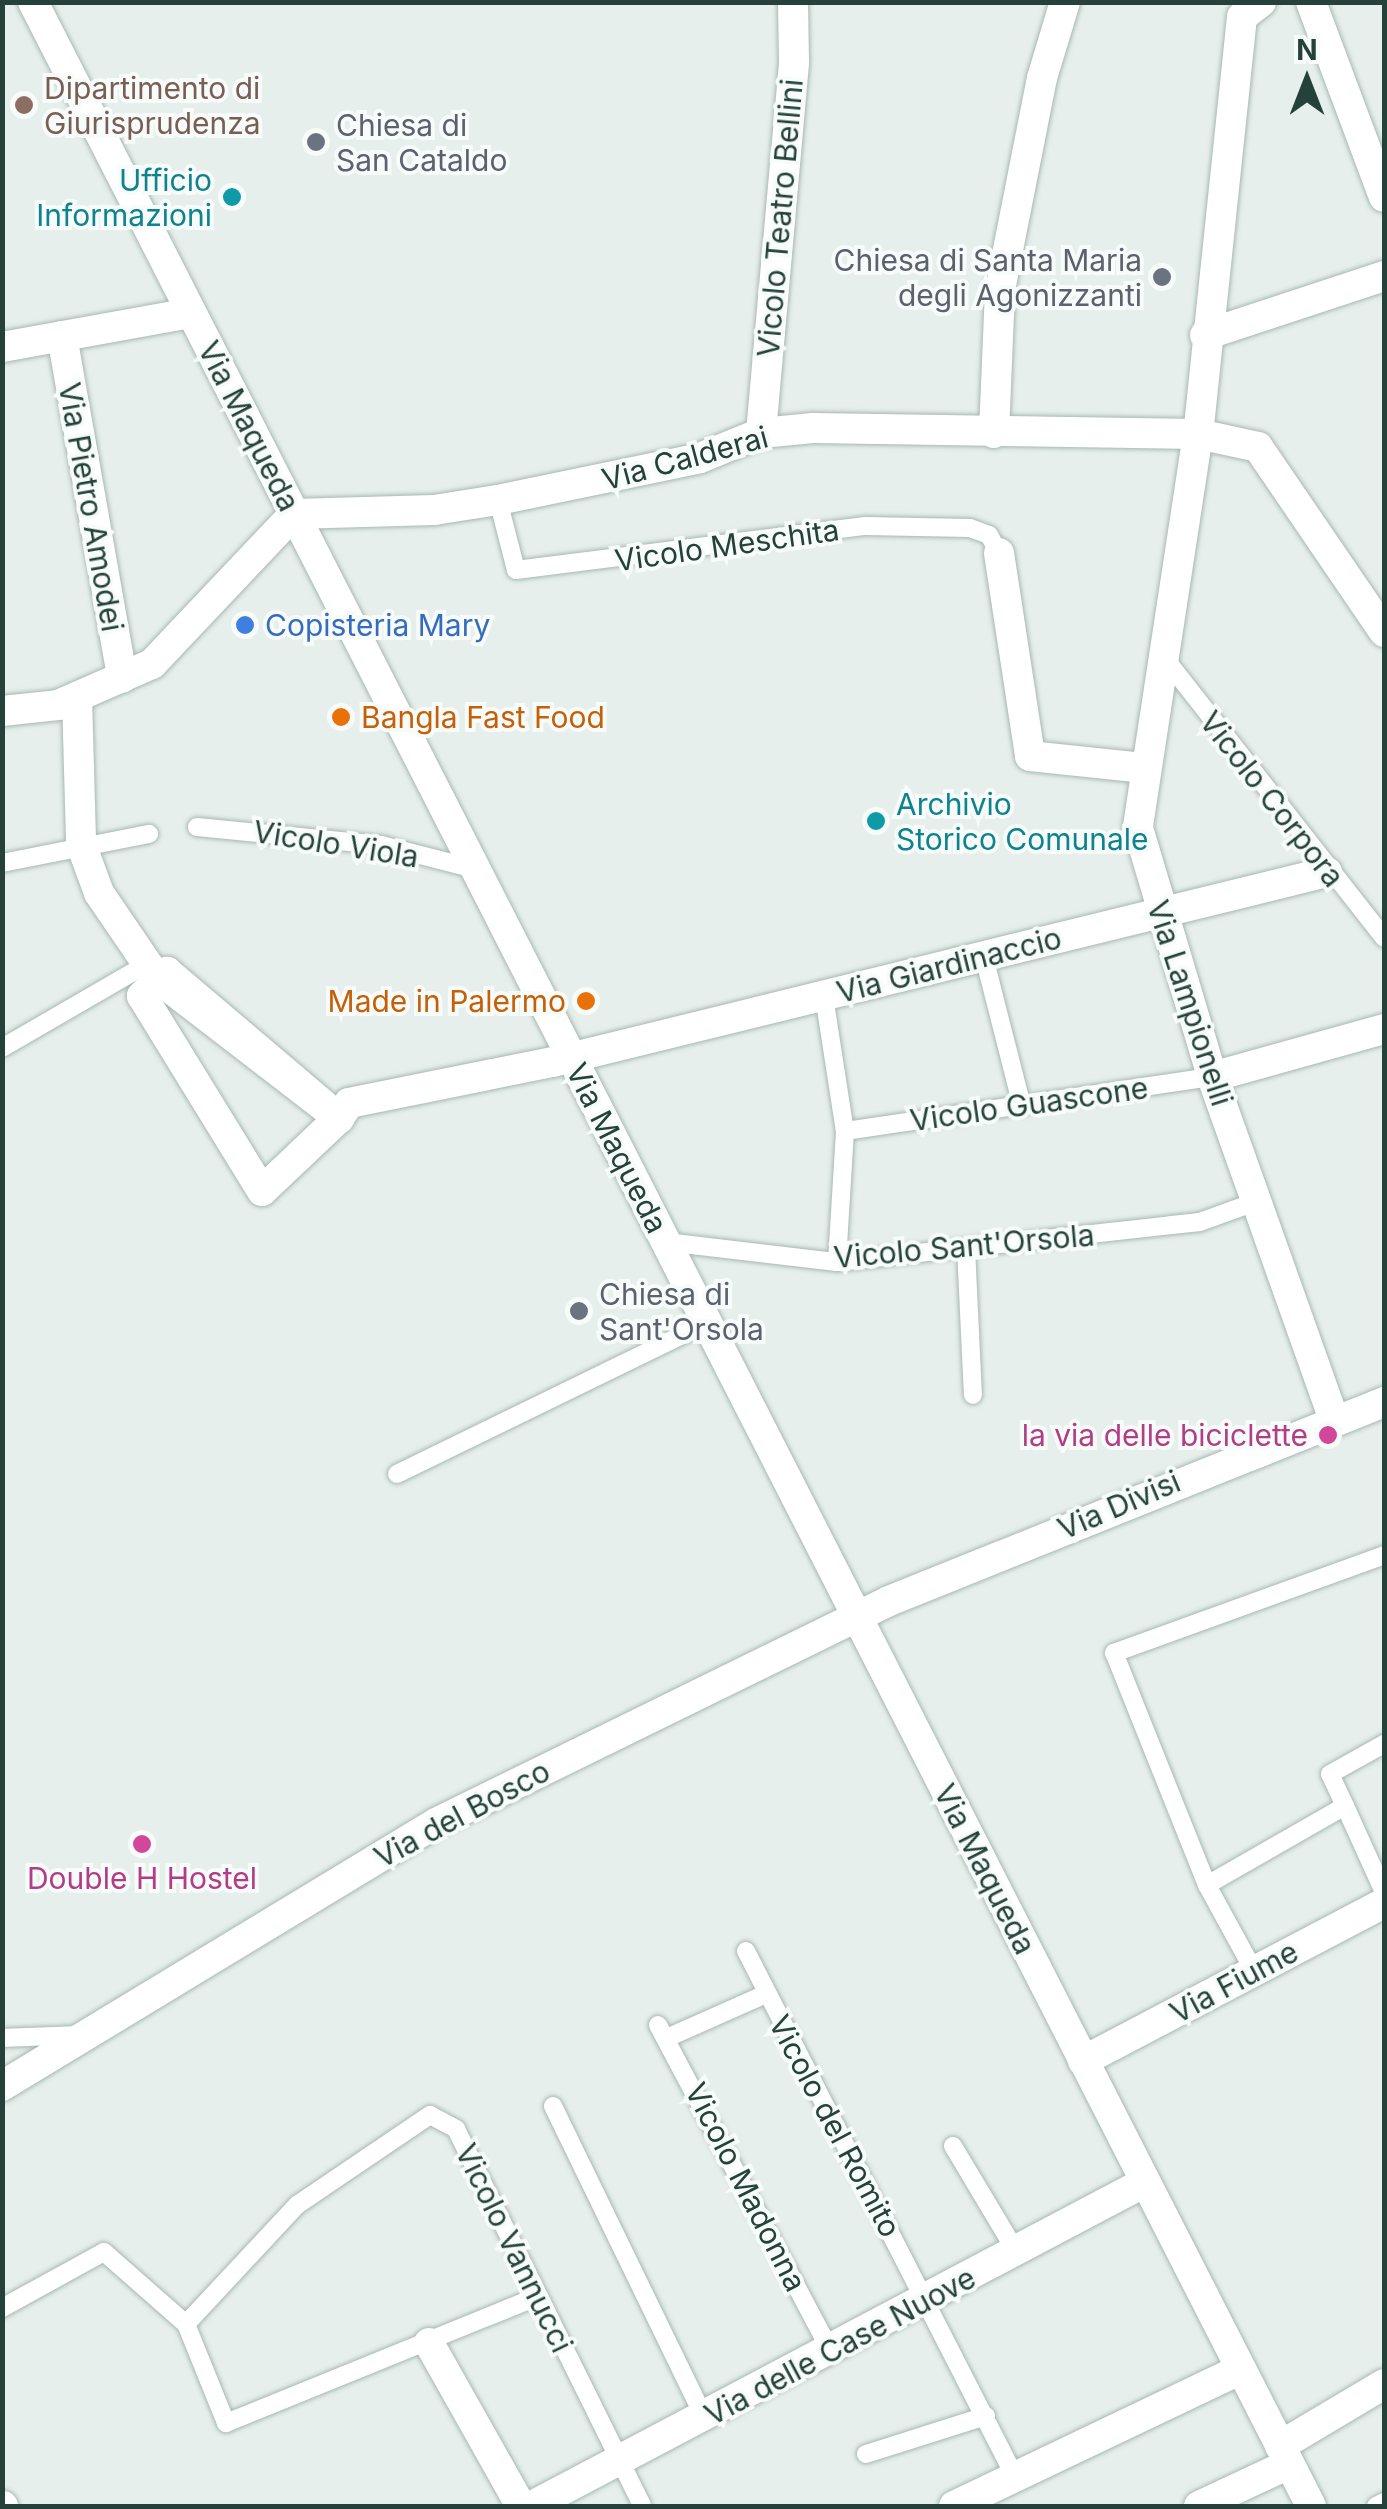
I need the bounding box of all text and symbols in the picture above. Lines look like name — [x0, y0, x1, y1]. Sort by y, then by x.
north arrow — [1257, 30, 1357, 130]
text: N — [1296, 33, 1318, 67]
place label: Dipartimento di Giurisprudenza — [44, 70, 261, 140]
street label: Vicolo Teatro Bellini — [750, 77, 810, 359]
marker: Dipartimento di Giurisprudenza — [13, 94, 35, 116]
place label: Chiesa di San Cataldo — [336, 107, 507, 178]
marker: Chiesa di San Cataldo — [305, 131, 327, 153]
place label: Ufficio Informazioni — [36, 162, 212, 232]
marker: Ufficio Informazioni — [221, 186, 243, 208]
place label: Chiesa di Santa Maria degli Agonizzanti — [834, 242, 1142, 312]
marker: Chiesa di Santa Maria degli Agonizzanti — [1151, 266, 1173, 288]
street label: Via Maqueda — [191, 335, 307, 517]
street label: Via Pietro Amodei — [51, 380, 131, 634]
street label: Via Calderai — [598, 419, 772, 497]
street label: Vicolo Meschita — [613, 511, 841, 579]
place label: Copisteria Mary — [265, 607, 490, 643]
marker: Copisteria Mary — [234, 614, 256, 636]
place label: Bangla Fast Food — [361, 699, 605, 735]
street label: Vicolo Corpora — [1192, 704, 1352, 894]
marker: Bangla Fast Food — [330, 706, 352, 728]
place label: Archivio Storico Comunale — [896, 786, 1149, 856]
marker: Archivio Storico Comunale — [865, 810, 887, 832]
street label: Vicolo Viola — [251, 813, 421, 875]
street label: Via Lampionelli — [1140, 896, 1240, 1110]
street label: Via Giardinaccio — [833, 920, 1065, 1010]
place label: Made in Palermo — [328, 983, 566, 1019]
marker: Made in Palermo — [575, 990, 597, 1012]
street label: Via Maqueda — [559, 1057, 675, 1239]
street label: Vicolo Guascone — [908, 1069, 1150, 1139]
street label: Vicolo Sant'Orsola — [832, 1217, 1096, 1275]
place label: Chiesa di Sant'Orsola — [599, 1276, 764, 1346]
marker: Chiesa di Sant'Orsola — [568, 1300, 590, 1322]
place label: la via delle biciclette — [1022, 1417, 1308, 1453]
marker: la via delle biciclette — [1317, 1424, 1339, 1446]
street label: Via Divisi — [1052, 1463, 1186, 1547]
street label: Via del Bosco — [368, 1753, 556, 1875]
street label: Via Maqueda — [927, 1778, 1043, 1960]
marker: Double H Hostel — [131, 1833, 153, 1855]
place label: Double H Hostel — [27, 1860, 257, 1896]
street label: Via Fiume — [1164, 1933, 1304, 2031]
street label: Vicolo del Romito — [761, 2009, 909, 2243]
street label: Vicolo Madonna — [678, 2077, 814, 2297]
street label: Vicolo Vannucci — [448, 2138, 580, 2358]
street label: Via delle Case Nuove — [698, 2259, 982, 2433]

